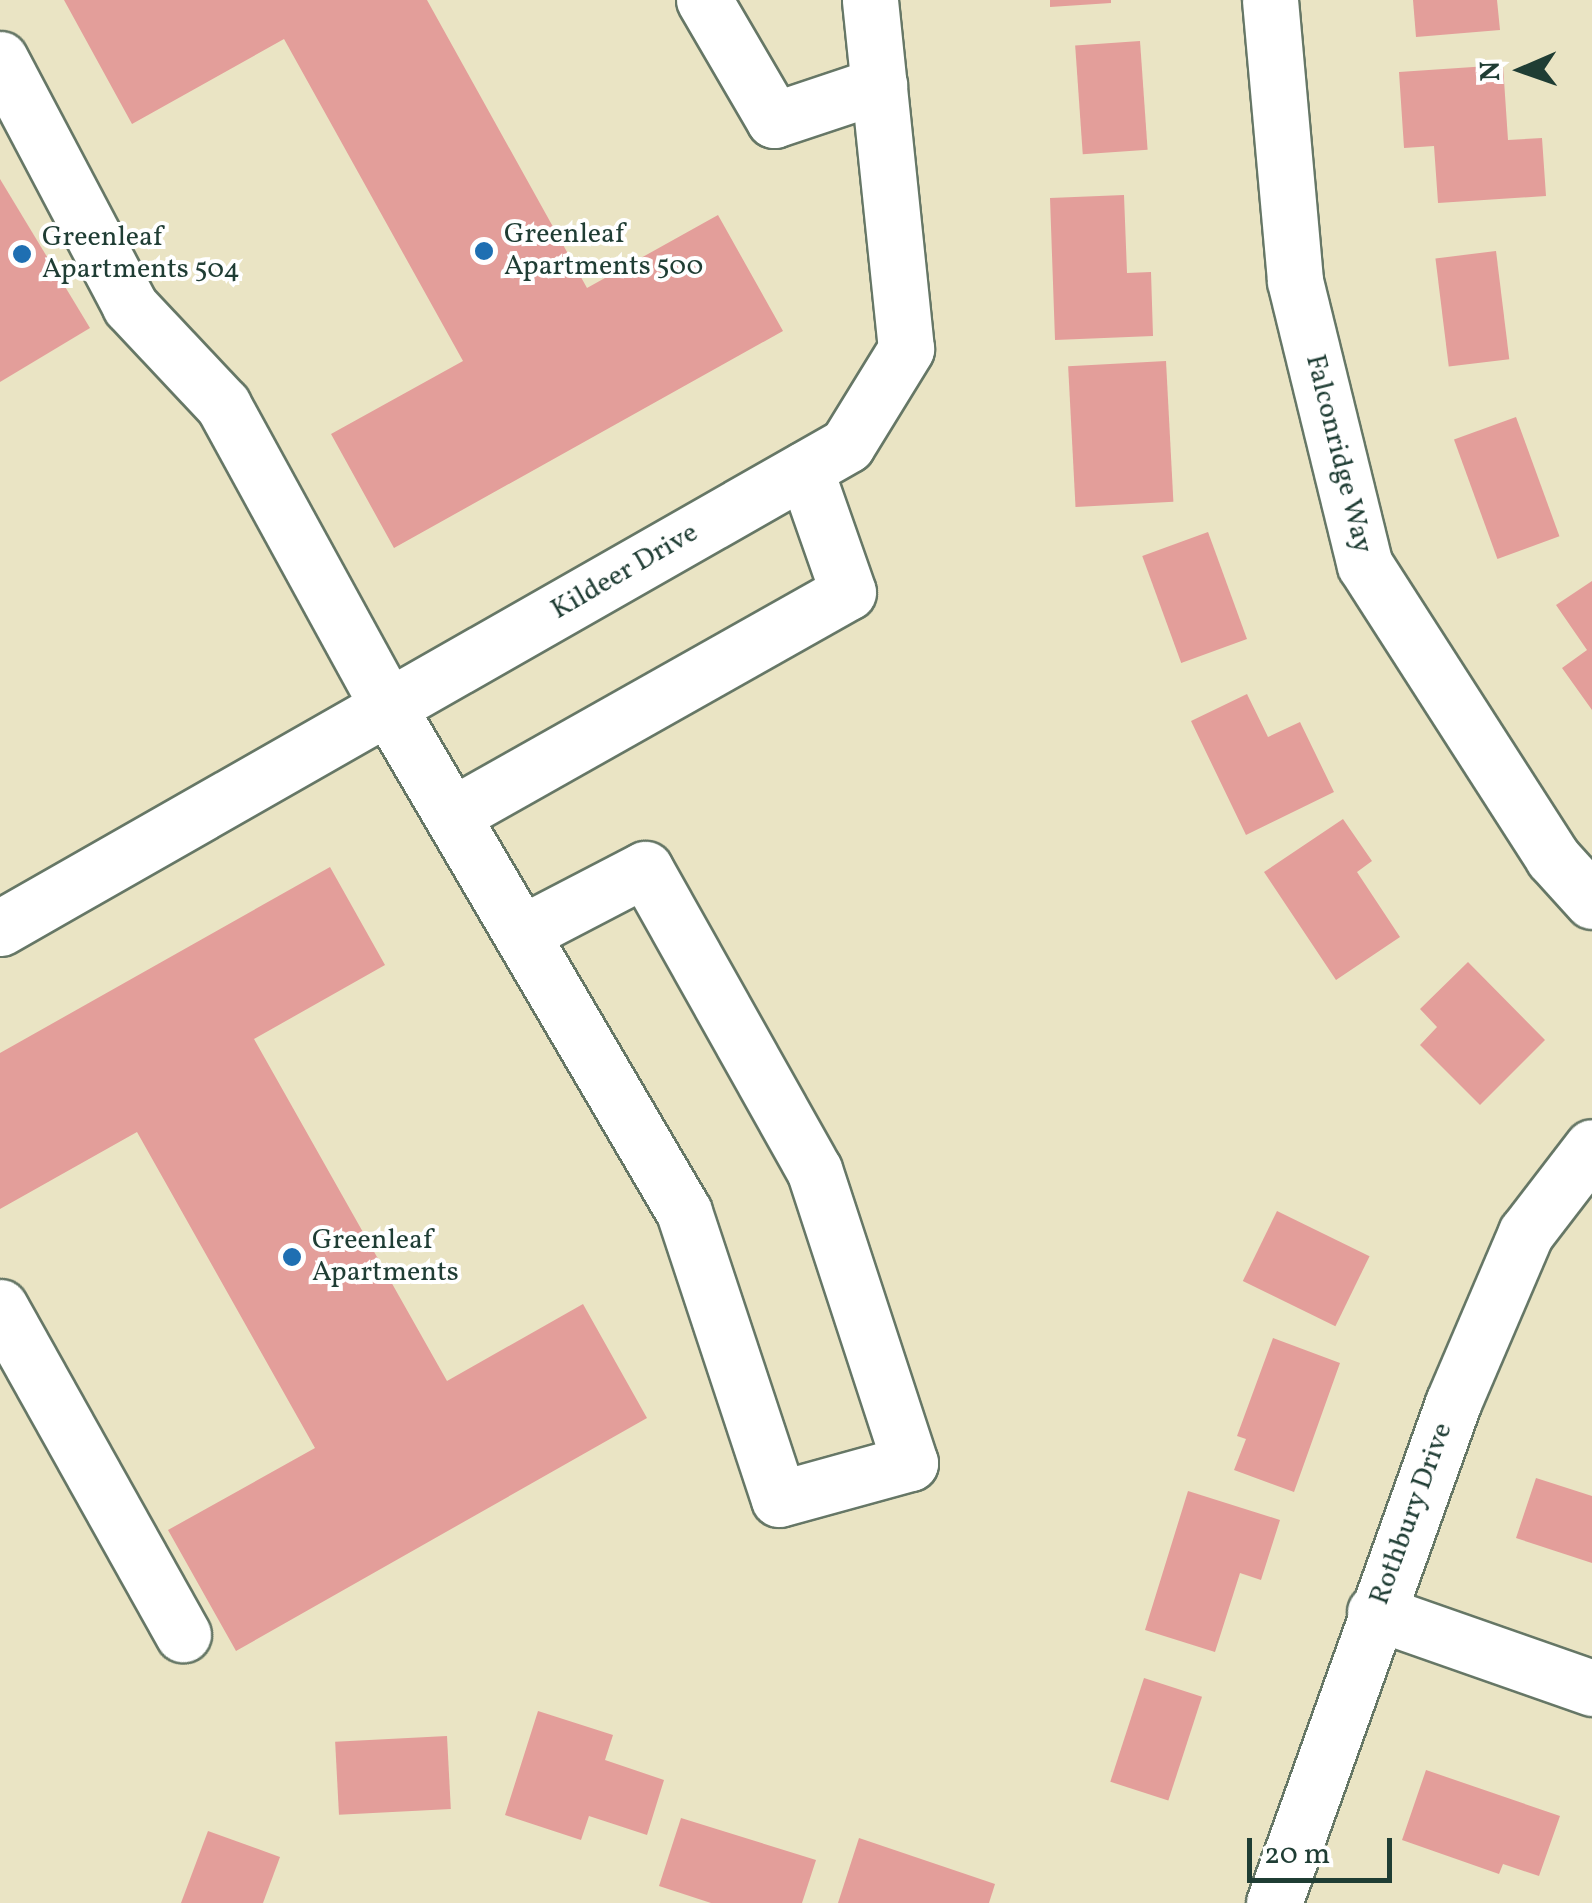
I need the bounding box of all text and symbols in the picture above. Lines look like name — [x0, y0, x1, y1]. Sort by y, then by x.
north arrow — [1472, 20, 1572, 120]
text: N — [1472, 60, 1511, 82]
place label: Greenleaf Apartments 500 — [504, 218, 703, 284]
place label: Greenleaf Apartments 504 — [42, 221, 240, 287]
marker: Greenleaf Apartments 500 — [473, 240, 495, 262]
marker: Greenleaf Apartments 504 — [11, 243, 33, 265]
street label: Falconridge Way — [1297, 351, 1379, 557]
street label: Kildeer Drive — [546, 516, 704, 628]
place label: Greenleaf Apartments — [312, 1224, 459, 1290]
marker: Greenleaf Apartments — [281, 1246, 303, 1268]
street label: Rothbury Drive — [1363, 1418, 1461, 1610]
scale bar — [1252, 1818, 1397, 1880]
text: 20 m — [1264, 1834, 1330, 1876]

